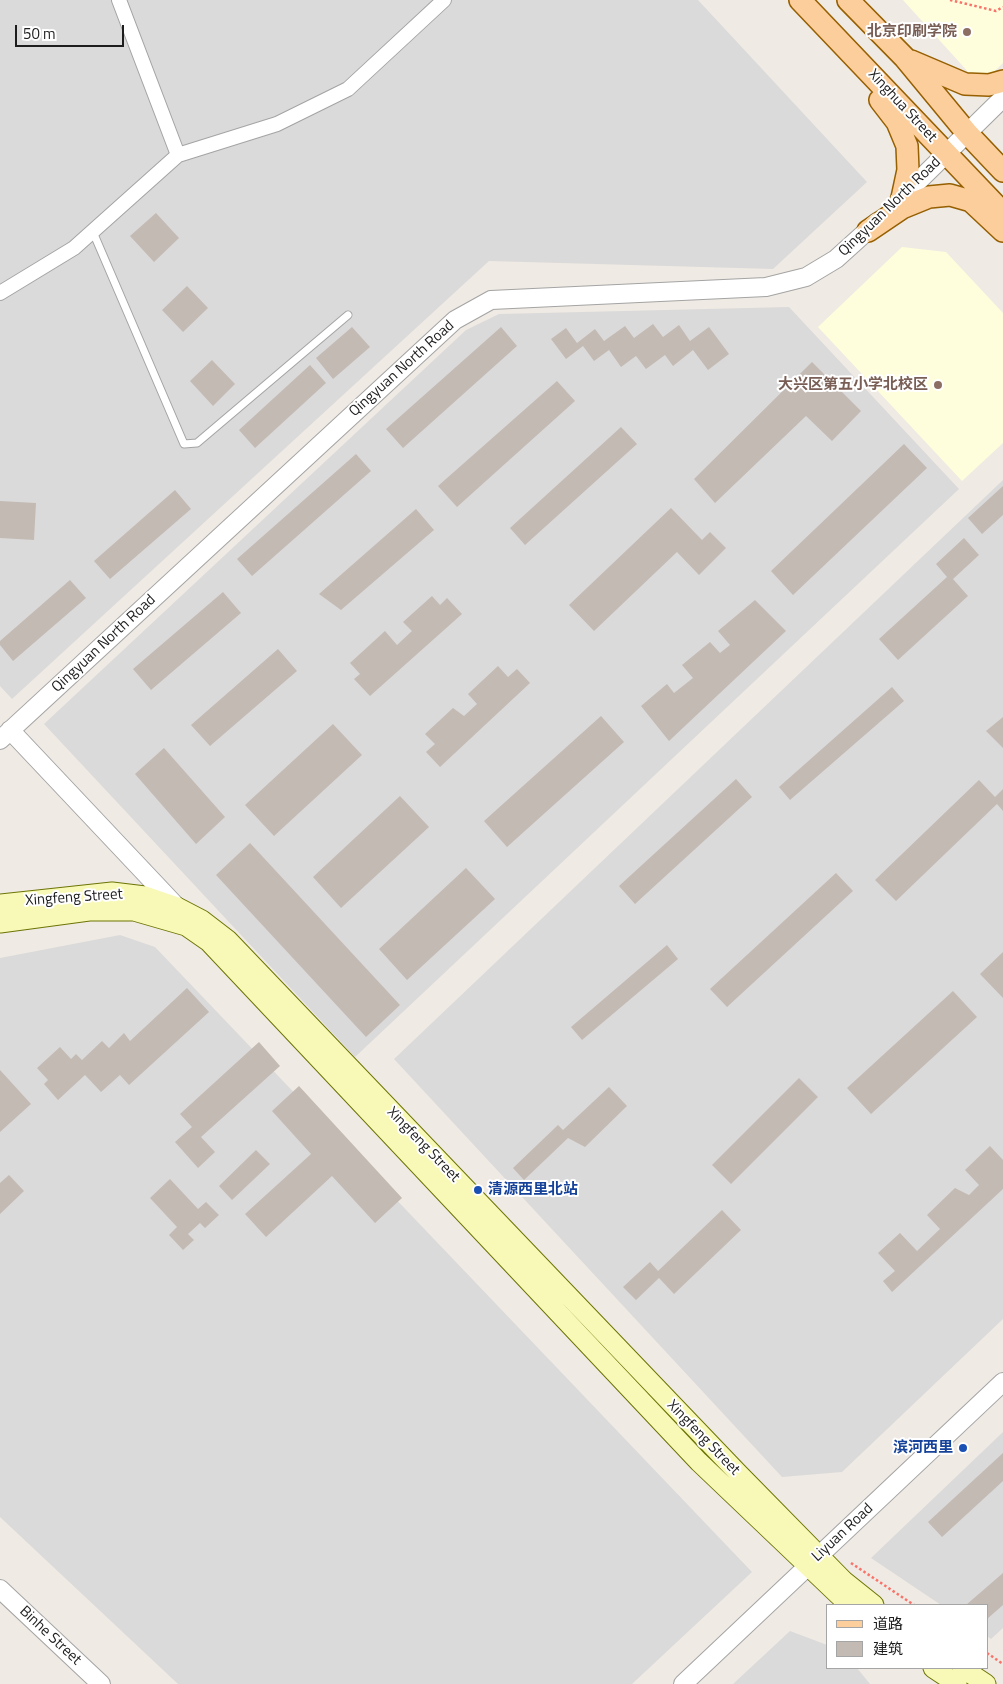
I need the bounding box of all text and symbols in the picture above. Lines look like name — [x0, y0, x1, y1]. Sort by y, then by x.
scale bar — [18, 15, 126, 47]
text: 50 m — [23, 22, 56, 45]
place label: 北京印刷学院 — [867, 23, 957, 41]
marker: 北京印刷学院 — [961, 26, 973, 38]
street label: Xinghua Street — [864, 66, 940, 146]
street label: Qingyuan North Road — [835, 154, 945, 260]
street label: Qingyuan North Road — [346, 317, 458, 421]
place label: 大兴区第五小学北校区 — [778, 376, 928, 394]
marker: 大兴区第五小学北校区 — [932, 379, 944, 391]
street label: Qingyuan North Road — [48, 591, 160, 697]
street label: Xingfeng Street — [25, 886, 123, 910]
street label: Xingfeng Street — [383, 1104, 463, 1186]
place label: 清源西里北站 — [488, 1181, 578, 1199]
marker: 清源西里北站 — [472, 1184, 484, 1196]
street label: Xingfeng Street — [663, 1397, 743, 1479]
place label: 滨河西里 — [893, 1439, 953, 1457]
marker: 滨河西里 — [957, 1442, 969, 1454]
street label: Liyuan Road — [809, 1500, 877, 1566]
street label: Binhe Street — [15, 1603, 85, 1669]
legend — [826, 1604, 988, 1669]
text: 道路 — [873, 1612, 903, 1635]
text: 建筑 — [873, 1637, 903, 1660]

